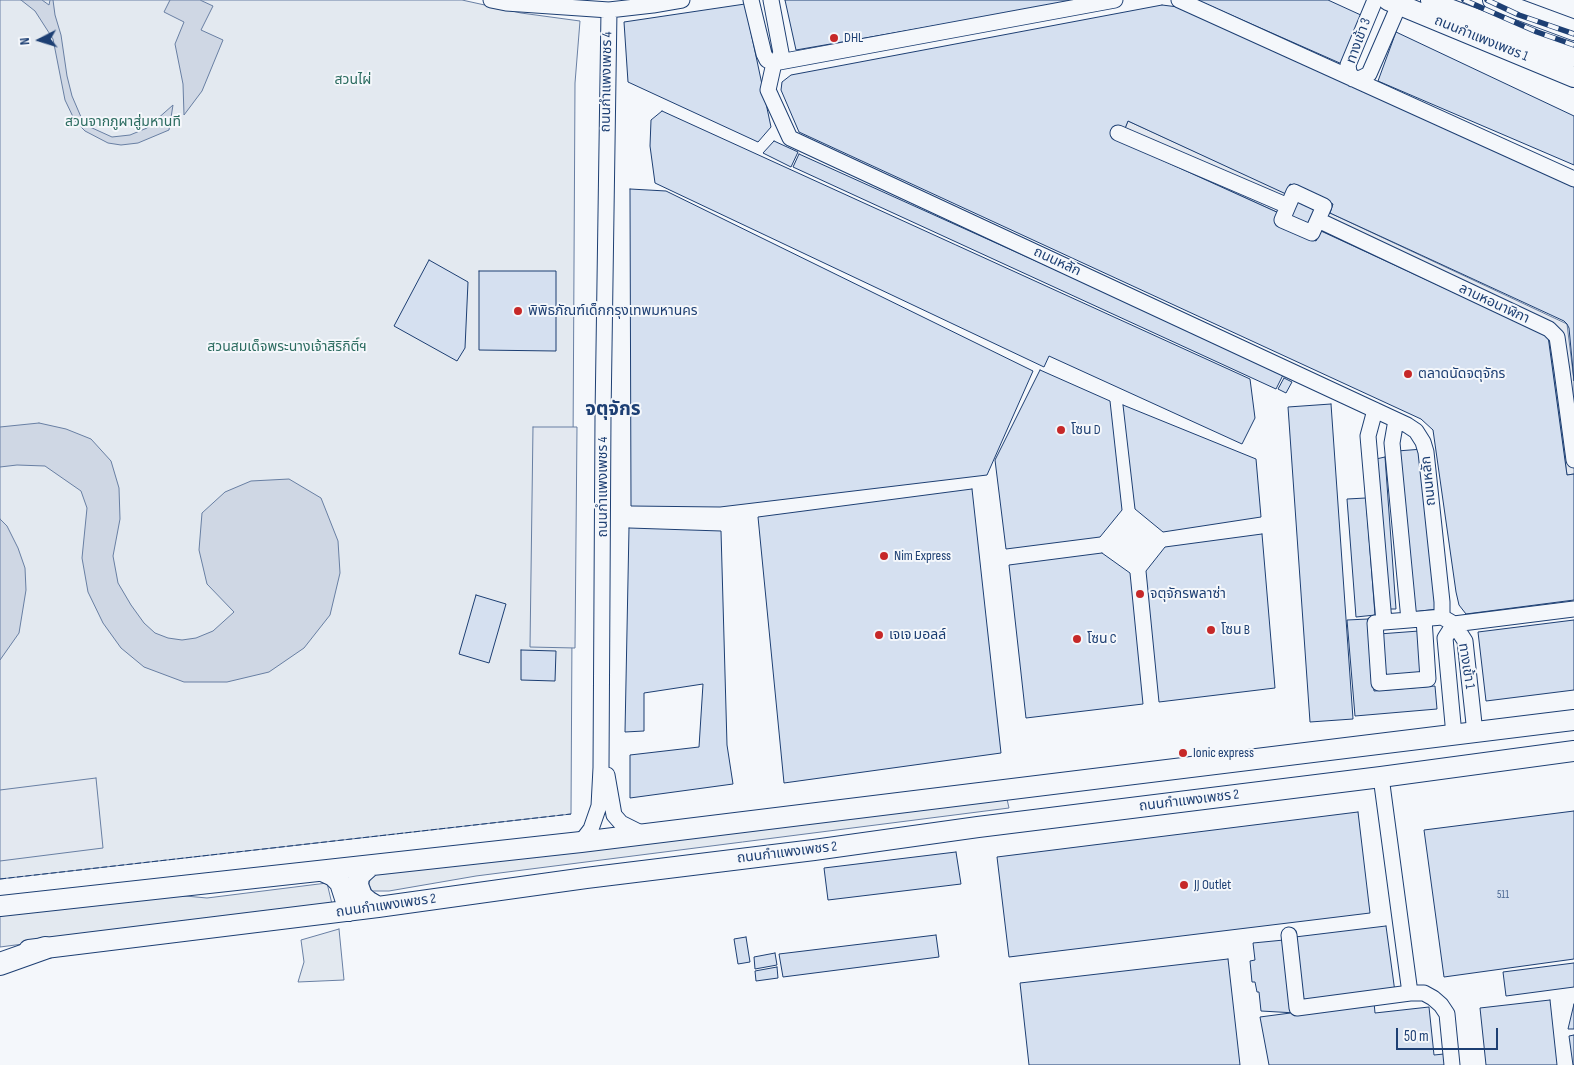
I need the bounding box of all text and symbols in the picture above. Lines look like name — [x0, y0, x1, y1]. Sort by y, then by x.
street label: ถนนกำแพงเพชร 1 — [1432, 13, 1530, 65]
north arrow — [15, 15, 65, 65]
street label: ทางเข้า 3 — [1343, 16, 1375, 66]
place label: DHL — [844, 30, 863, 46]
street label: ถนนกำแพงเพชร 4 — [598, 31, 616, 133]
marker: DHL — [828, 32, 840, 44]
text: N — [16, 37, 33, 46]
park label: สวนไผ่ — [335, 72, 371, 88]
park label: สวนจากภูผาสู่มหานที — [65, 114, 181, 130]
street label: ถนนหลัก — [1031, 244, 1083, 280]
street label: ลานหอนาฬิกา — [1456, 280, 1532, 328]
place label: พิพิธภัณฑ์เด็กกรุงเทพมหานคร — [528, 303, 698, 319]
marker: พิพิธภัณฑ์เด็กกรุงเทพมหานคร — [512, 305, 524, 317]
park label: สวนสมเด็จพระนางเจ้าสิริกิติ์ฯ — [207, 339, 367, 355]
place label: ตลาดนัดจตุจักร — [1418, 366, 1505, 382]
marker: ตลาดนัดจตุจักร — [1402, 368, 1414, 380]
district label: จตุจักร — [585, 399, 641, 421]
place label: โซน D — [1071, 422, 1101, 438]
marker: โซน D — [1055, 424, 1067, 436]
street label: ถนนกำแพงเพชร 4 — [595, 437, 611, 537]
street label: ถนนหลัก — [1418, 455, 1440, 507]
place label: Nim Express — [894, 548, 951, 564]
marker: Nim Express — [878, 550, 890, 562]
place label: จตุจักรพลาซ่า — [1150, 586, 1226, 602]
marker: จตุจักรพลาซ่า — [1134, 588, 1146, 600]
place label: โซน B — [1221, 622, 1250, 638]
marker: โซน B — [1205, 624, 1217, 636]
place label: เจเจ มอลล์ — [889, 627, 946, 643]
marker: เจเจ มอลล์ — [873, 629, 885, 641]
place label: โซน C — [1087, 631, 1117, 647]
marker: โซน C — [1071, 633, 1083, 645]
street label: ทางเข้า 1 — [1454, 642, 1478, 690]
place label: Ionic express — [1193, 745, 1254, 761]
marker: Ionic express — [1177, 747, 1189, 759]
street label: ถนนกำแพงเพชร 2 — [1138, 787, 1240, 815]
street label: ถนนกำแพงเพชร 2 — [736, 839, 838, 867]
place label: JJ Outlet — [1194, 877, 1231, 893]
marker: JJ Outlet — [1178, 879, 1190, 891]
house number: 511 — [1497, 888, 1509, 902]
street label: ถนนกำแพงเพชร 2 — [335, 891, 437, 921]
scale bar — [1399, 1018, 1502, 1050]
text: 50 m — [1404, 1027, 1429, 1046]

